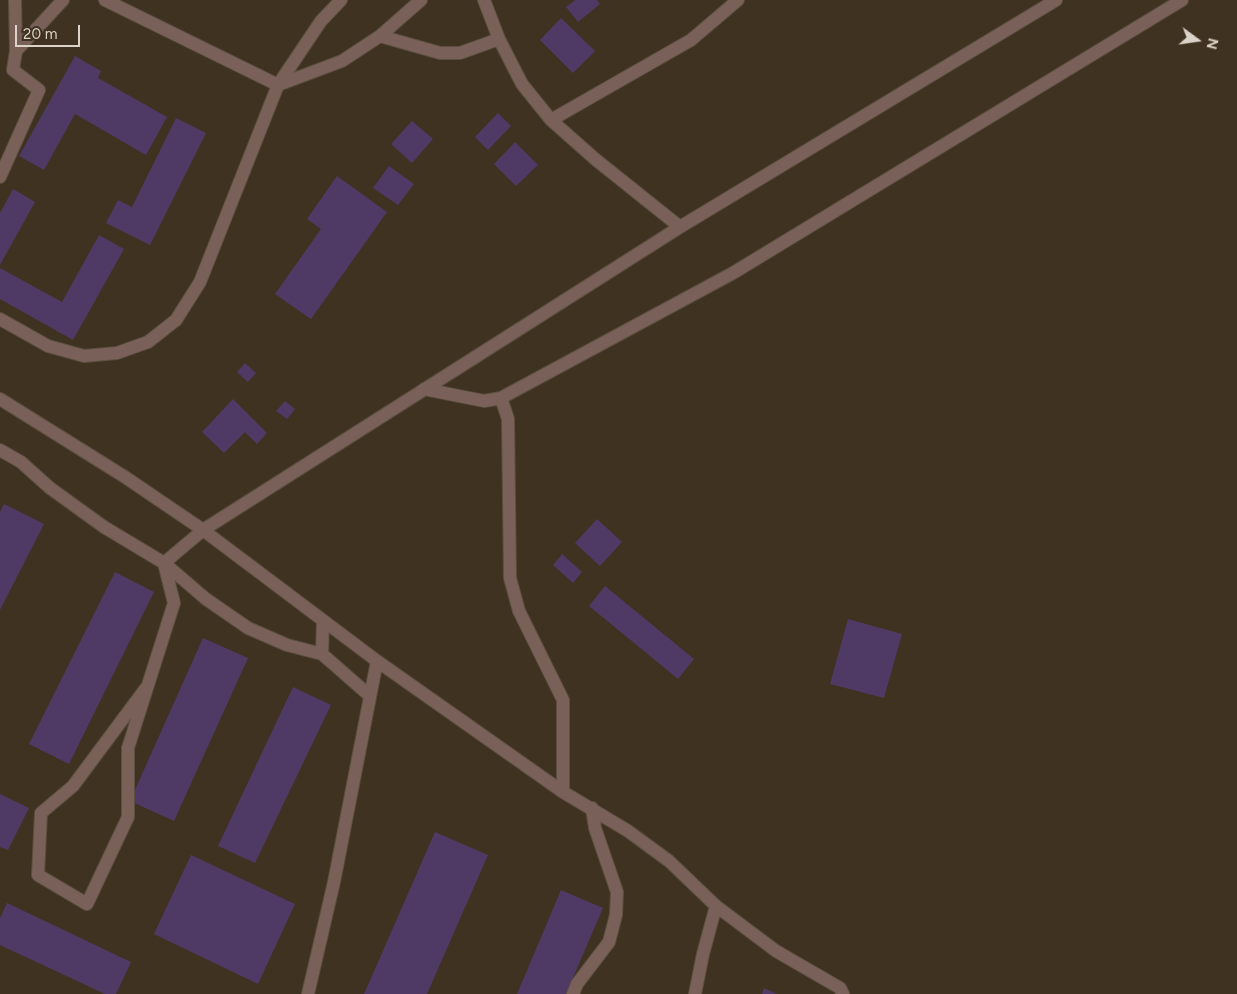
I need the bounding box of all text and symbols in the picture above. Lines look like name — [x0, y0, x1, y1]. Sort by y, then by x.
scale bar — [18, 15, 82, 47]
north arrow — [1172, 15, 1222, 65]
text: 20 m — [23, 25, 57, 43]
text: N — [1202, 36, 1222, 51]

